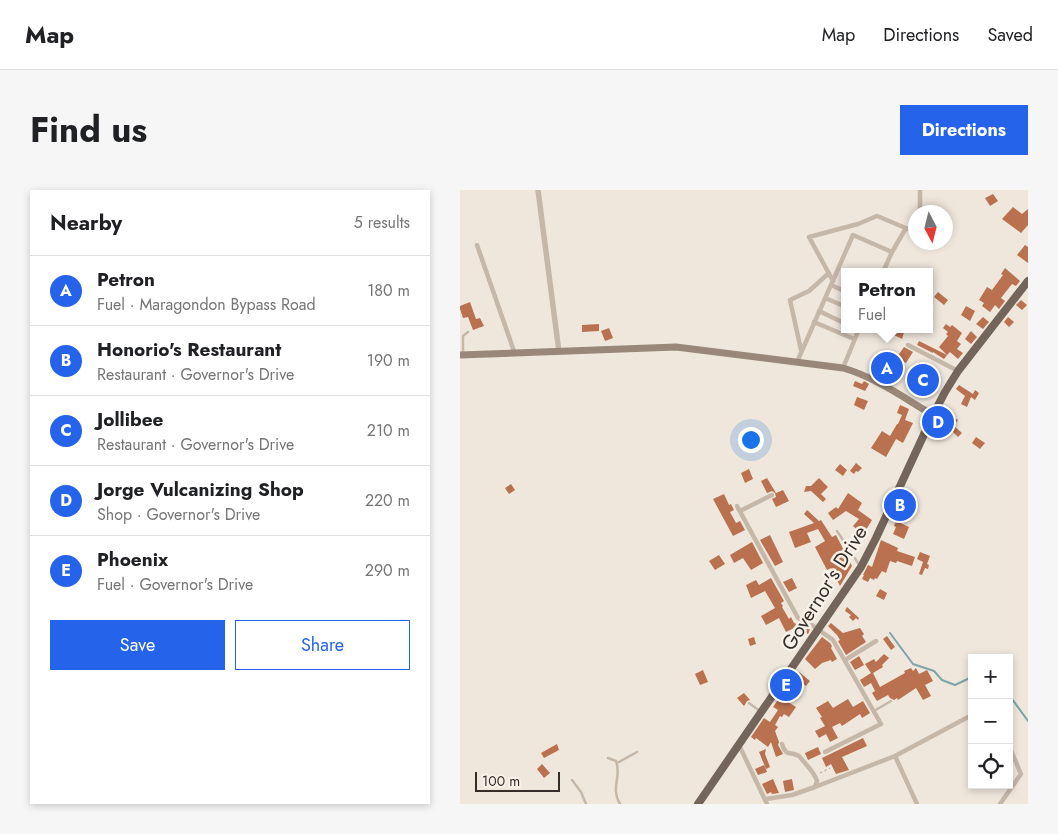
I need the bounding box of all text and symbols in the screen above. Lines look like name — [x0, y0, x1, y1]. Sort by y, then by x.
text: Map — [25, 17, 74, 52]
text: Map — [822, 22, 855, 48]
text: Directions — [883, 22, 959, 48]
text: Saved — [987, 22, 1033, 48]
text: Find us — [30, 105, 147, 155]
button: Directions — [900, 105, 1028, 155]
north arrow — [908, 205, 953, 250]
text: Nearby — [50, 208, 122, 238]
text: 5 results — [354, 211, 410, 234]
text: Petron — [97, 266, 155, 293]
popup — [841, 268, 933, 333]
text: Petron — [858, 276, 916, 303]
text: A — [60, 279, 72, 302]
text: 180 m — [367, 279, 410, 302]
text: Fuel · Maragondon Bypass Road — [97, 293, 316, 316]
text: Fuel — [858, 303, 886, 326]
text: Honorio's Restaurant — [97, 336, 281, 363]
text: B — [61, 349, 71, 372]
text: 190 m — [367, 349, 410, 372]
pin: A — [871, 349, 903, 387]
pin: C — [907, 361, 939, 399]
text: Restaurant · Governor's Drive — [97, 363, 294, 386]
pin: D — [922, 403, 954, 441]
text: Jollibee — [97, 406, 163, 433]
text: C — [60, 419, 72, 442]
text: 210 m — [367, 419, 410, 442]
your location — [738, 427, 764, 453]
text: Restaurant · Governor's Drive — [97, 433, 294, 456]
text: Jorge Vulcanizing Shop — [97, 476, 304, 503]
pin: B — [884, 486, 916, 524]
text: D — [60, 489, 72, 512]
text: 220 m — [365, 489, 410, 512]
text: Shop · Governor's Drive — [97, 503, 260, 526]
street label: Governor's Drive — [774, 520, 874, 656]
text: Phoenix — [97, 546, 168, 573]
text: E — [61, 559, 71, 582]
text: 290 m — [365, 559, 410, 582]
text: Fuel · Governor's Drive — [97, 573, 253, 596]
button: Save — [50, 620, 225, 670]
button: Share — [235, 620, 410, 670]
map controls — [968, 654, 1013, 789]
button: + — [968, 654, 1013, 699]
pin: E — [770, 666, 802, 704]
button: − — [968, 699, 1013, 744]
button: locate — [968, 744, 1013, 789]
scale bar — [475, 769, 560, 792]
text: 100 m — [482, 771, 520, 791]

